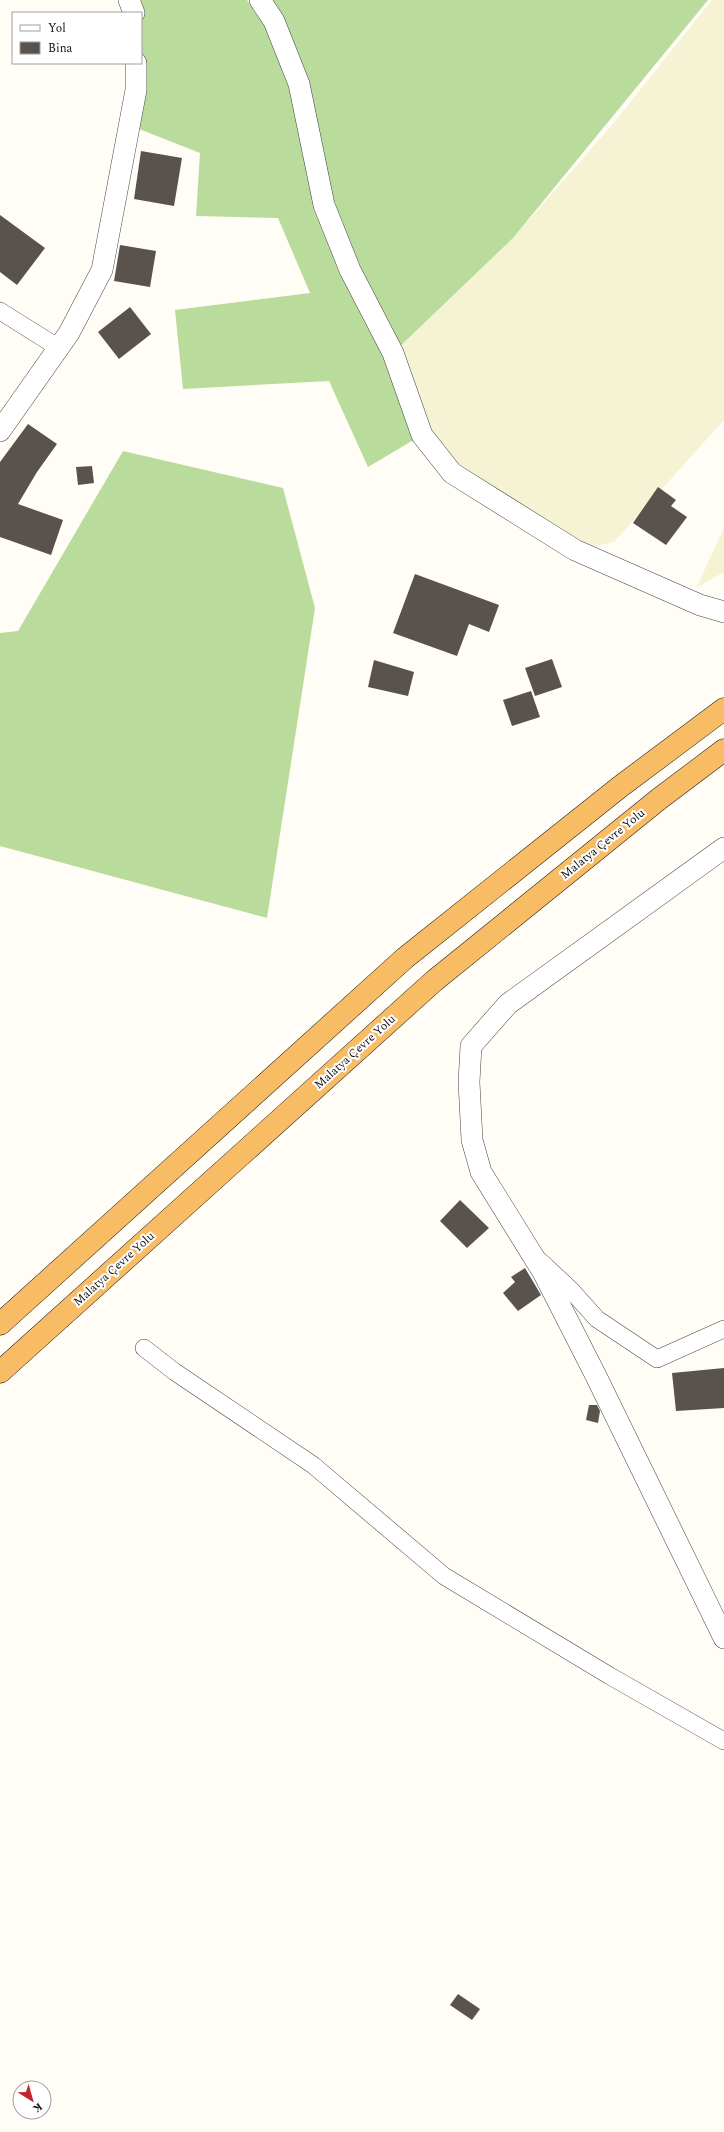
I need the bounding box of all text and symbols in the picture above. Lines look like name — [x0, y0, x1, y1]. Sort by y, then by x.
legend — [12, 12, 142, 64]
text: Yol — [48, 19, 66, 38]
text: Bina — [48, 39, 73, 58]
street label: Malatya Çevre Yolu — [557, 804, 650, 884]
street label: Malatya Çevre Yolu — [310, 1010, 400, 1094]
street label: Malatya Çevre Yolu — [69, 1227, 159, 1311]
north arrow — [12, 2080, 52, 2120]
text: K — [29, 2098, 46, 2117]

